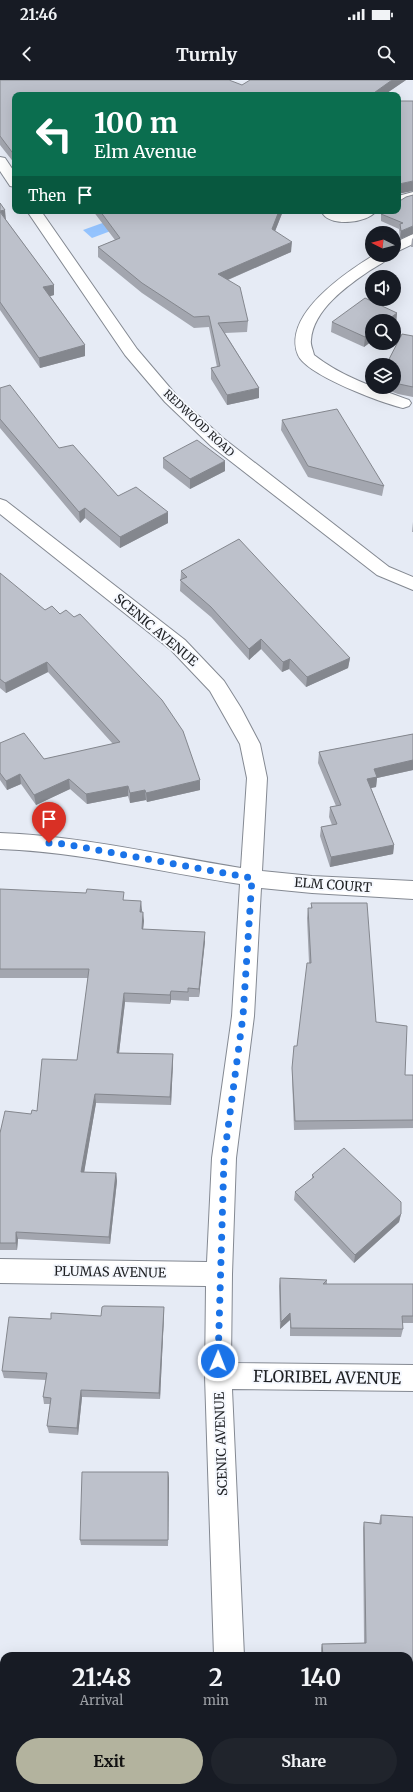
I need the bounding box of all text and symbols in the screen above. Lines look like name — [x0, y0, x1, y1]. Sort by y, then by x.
text: 21:46 — [20, 5, 57, 24]
icon: back — [16, 43, 38, 65]
text: Turnly — [176, 43, 237, 66]
icon: search — [375, 43, 397, 65]
text: 100 m — [94, 105, 178, 141]
icon: left — [28, 108, 80, 160]
text: Elm Avenue — [94, 140, 197, 163]
icon: arrive — [74, 184, 96, 206]
text: Then — [28, 186, 66, 205]
north arrow — [365, 226, 401, 262]
map controls — [365, 226, 401, 394]
button: sound — [365, 270, 401, 306]
button: search — [365, 314, 401, 350]
button: layers — [365, 358, 401, 394]
street label: REDWOOD ROAD — [161, 387, 237, 459]
street label: SCENIC AVENUE — [111, 590, 202, 670]
pin — [32, 802, 66, 843]
icon: arrive — [38, 808, 60, 830]
street label: ELM COURT — [294, 874, 372, 896]
street label: PLUMAS AVENUE — [54, 1263, 167, 1281]
position arrow — [197, 1340, 239, 1382]
street label: FLORIBEL AVENUE — [253, 1366, 402, 1388]
street label: SCENIC AVENUE — [211, 1391, 231, 1496]
text: 21:48 — [72, 1662, 131, 1693]
text: 2 — [209, 1662, 223, 1693]
text: 140 — [301, 1662, 341, 1693]
text: Arrival — [80, 1692, 123, 1709]
text: min — [203, 1692, 229, 1709]
text: m — [314, 1692, 327, 1709]
button: Exit — [16, 1738, 203, 1784]
button: Share — [211, 1738, 397, 1784]

